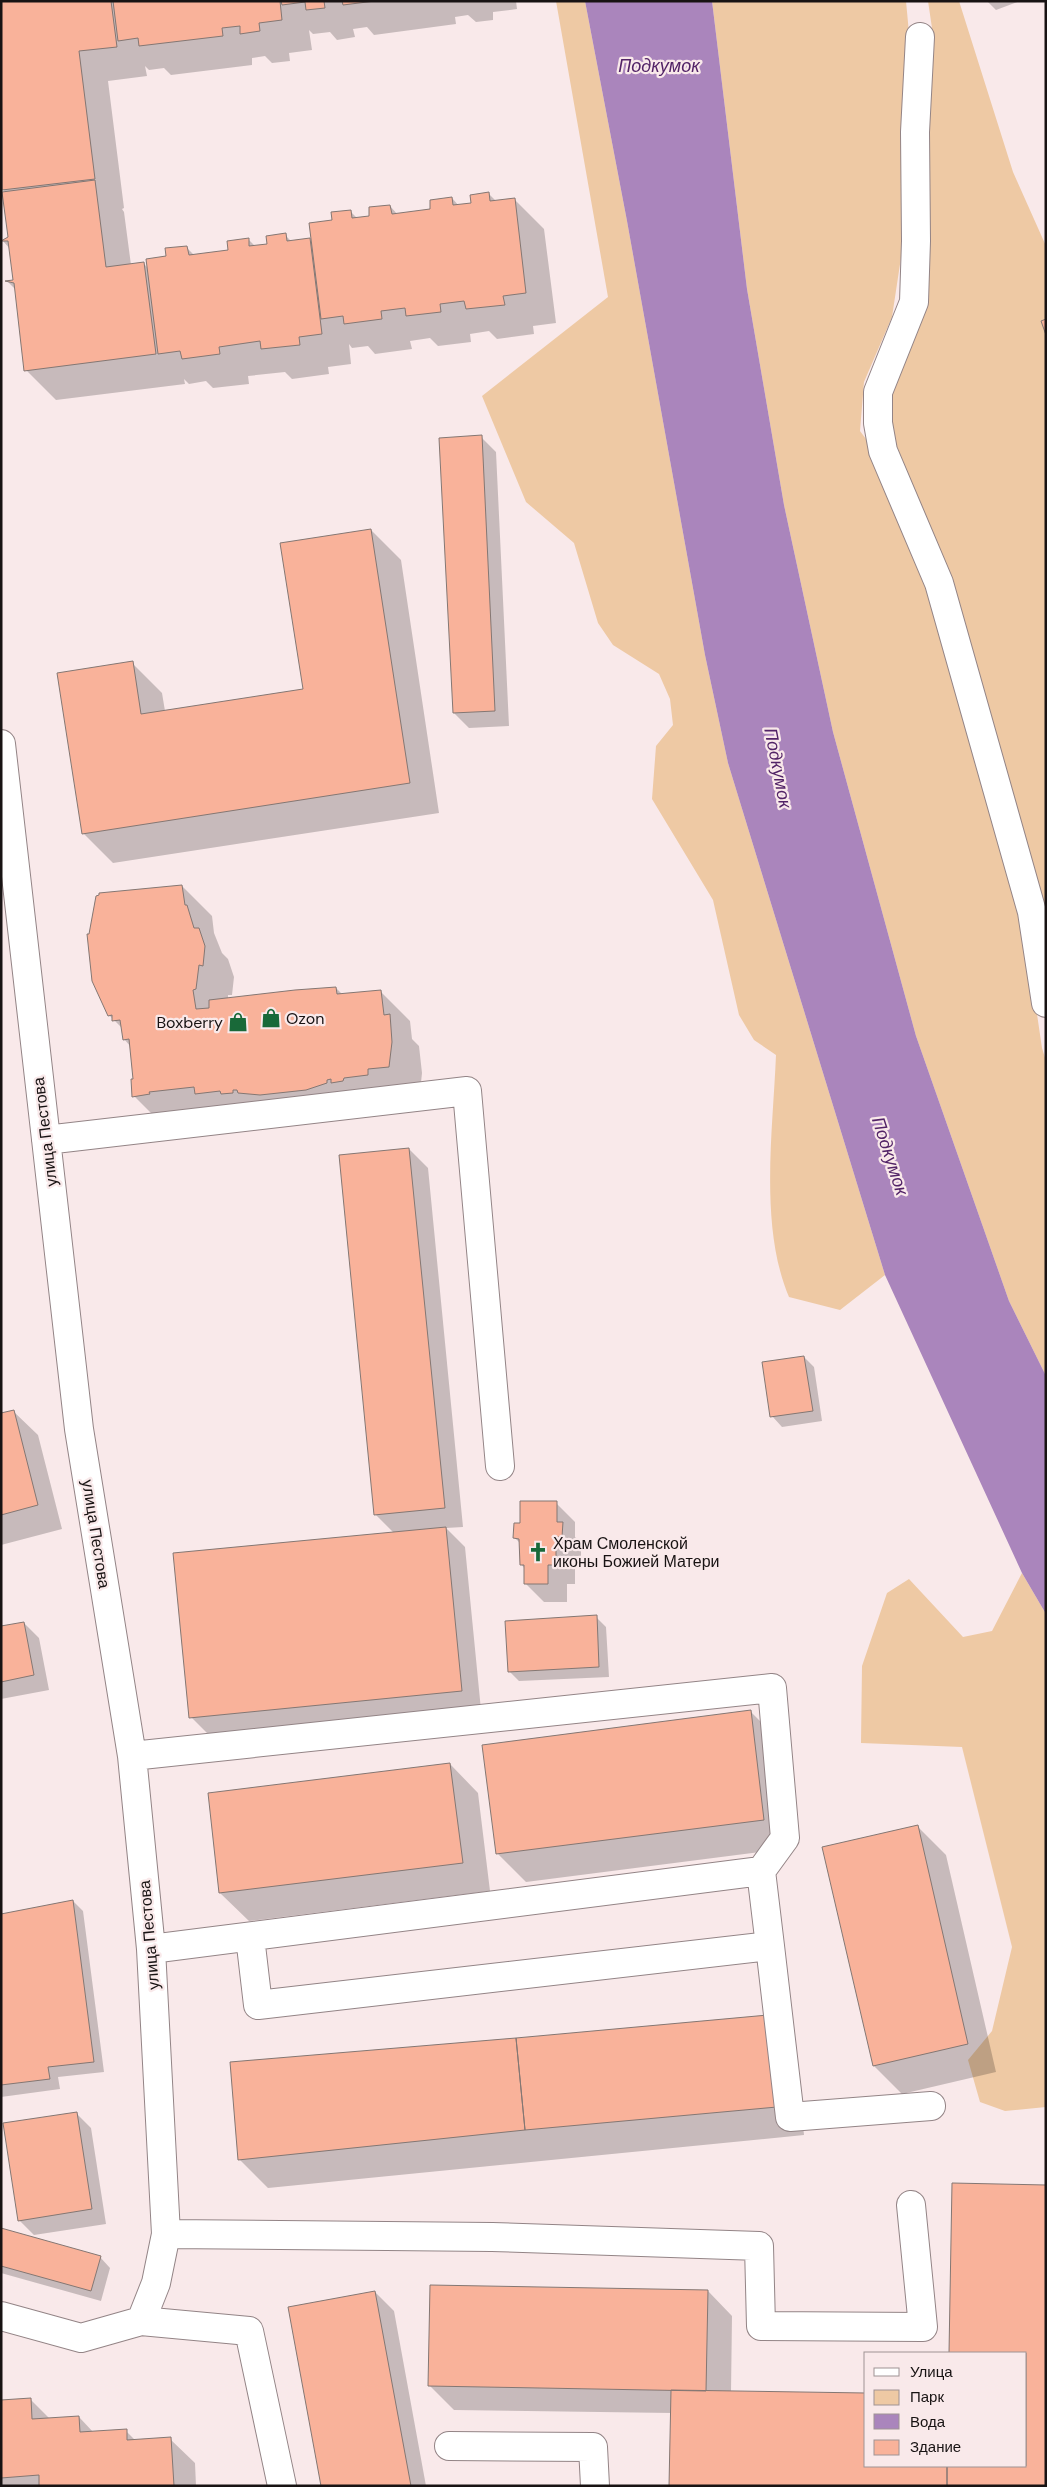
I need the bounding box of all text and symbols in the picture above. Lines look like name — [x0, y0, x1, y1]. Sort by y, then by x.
water label: Подкумок — [618, 54, 701, 78]
water label: Подкумок — [758, 726, 798, 812]
shop icon: Ozon — [260, 1007, 282, 1029]
place label: Ozon — [286, 1008, 324, 1029]
shop icon: Boxberry — [227, 1011, 249, 1033]
place label: Boxberry — [156, 1012, 223, 1033]
street label: улица Пестова — [28, 1076, 62, 1188]
water label: Подкумок — [866, 1114, 914, 1200]
street label: улица Пестова — [77, 1478, 115, 1590]
place label: Храм Смоленской иконы Божией Матери — [553, 1533, 720, 1572]
church icon: Храм Смоленской иконы Божией Матери — [527, 1541, 549, 1563]
street label: улица Пестова — [134, 1879, 164, 1991]
legend — [864, 2352, 1027, 2467]
text: Улица — [910, 2362, 953, 2382]
text: Парк — [910, 2387, 944, 2407]
text: Вода — [910, 2412, 946, 2432]
text: Здание — [910, 2437, 961, 2457]

